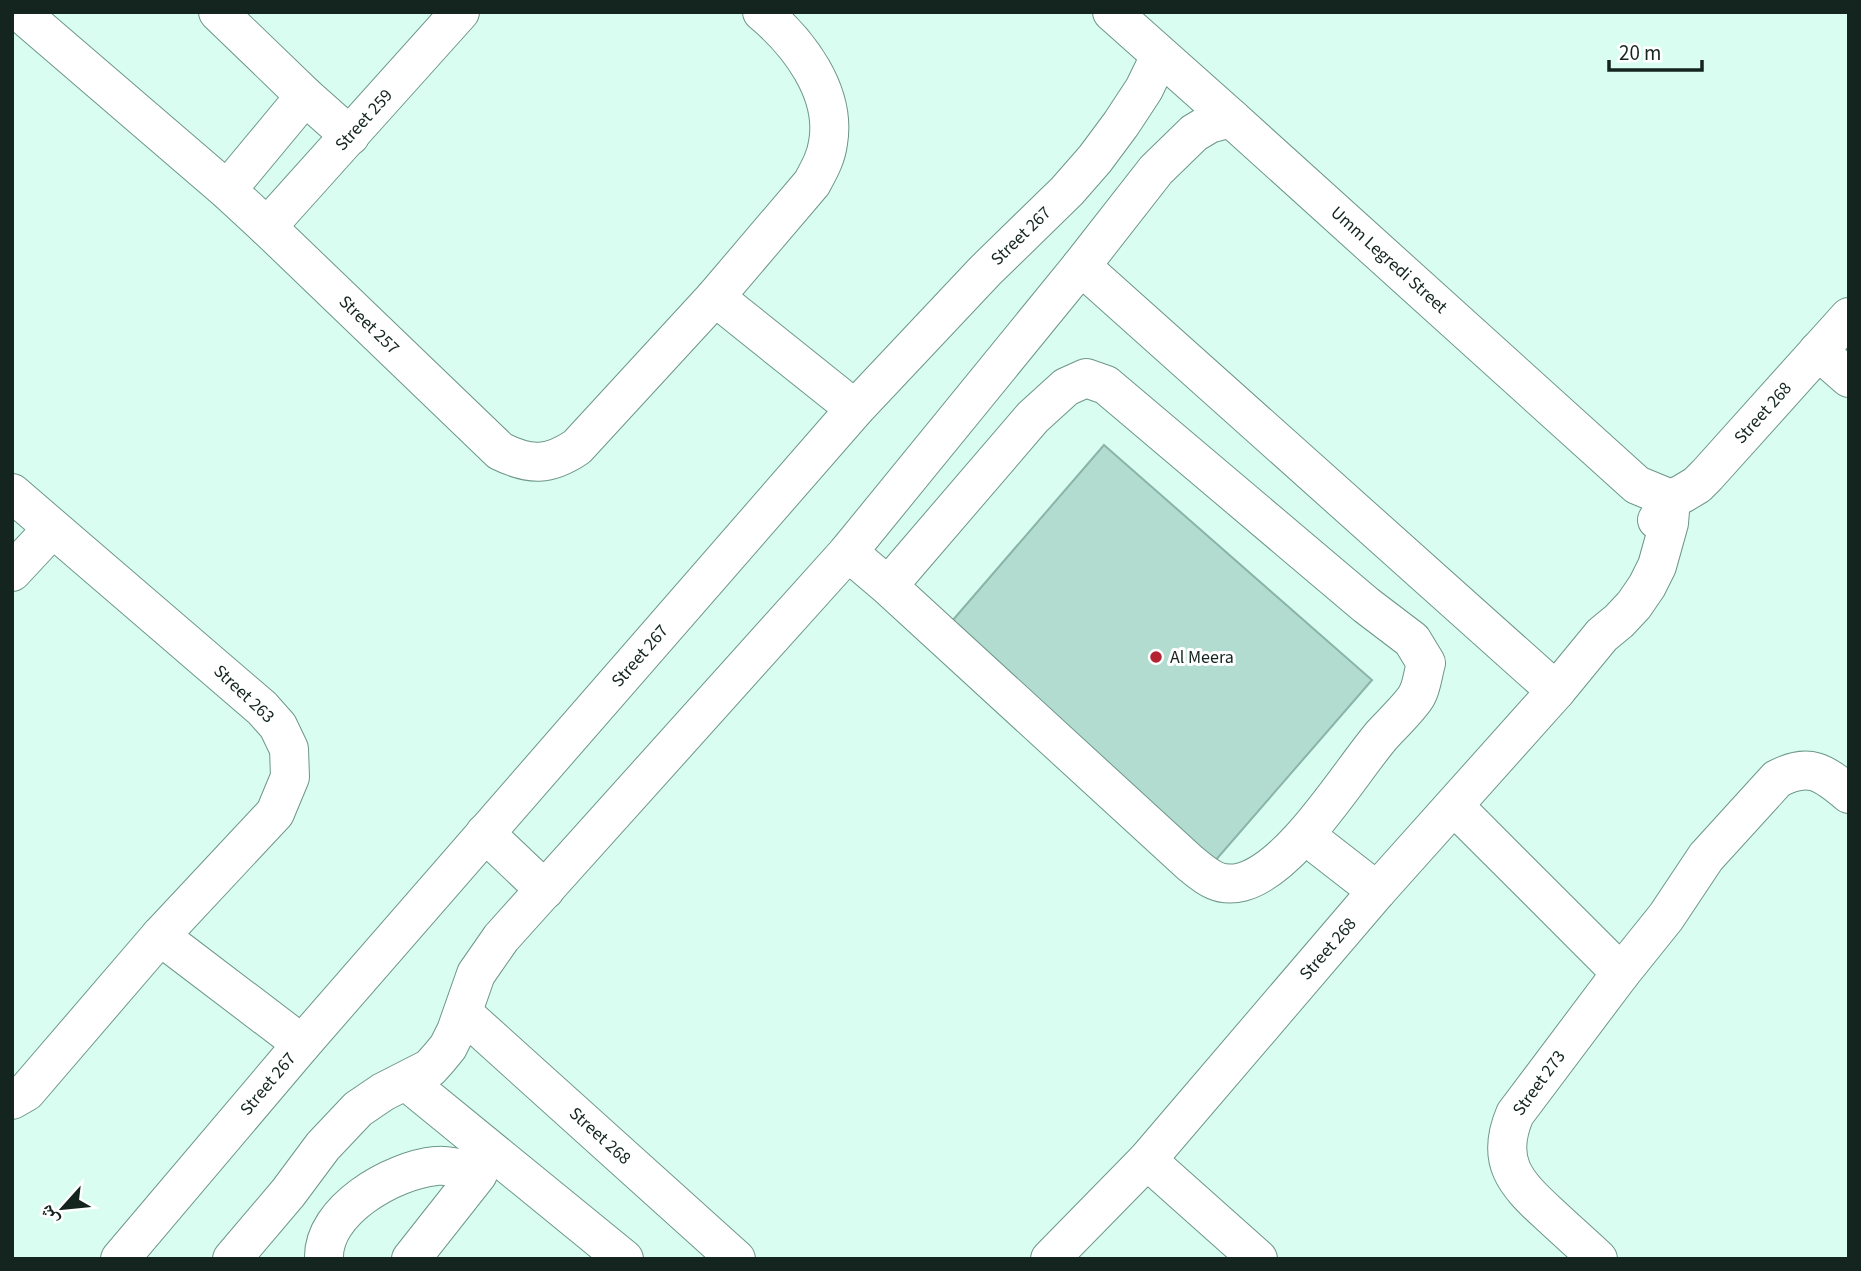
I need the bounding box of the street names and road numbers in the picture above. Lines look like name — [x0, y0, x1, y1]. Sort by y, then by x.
street label: Street 259 — [329, 84, 399, 156]
street label: Street 267 — [985, 201, 1057, 271]
street label: Umm Legredi Street — [1325, 201, 1453, 319]
street label: Street 257 — [333, 290, 405, 360]
street label: Street 268 — [1728, 377, 1798, 449]
street label: Street 267 — [606, 619, 674, 693]
street label: Street 263 — [208, 659, 280, 729]
street label: Street 268 — [1294, 912, 1362, 986]
street label: Street 273 — [1507, 1045, 1571, 1121]
street label: Street 267 — [234, 1047, 302, 1121]
street label: Street 268 — [564, 1101, 636, 1171]

